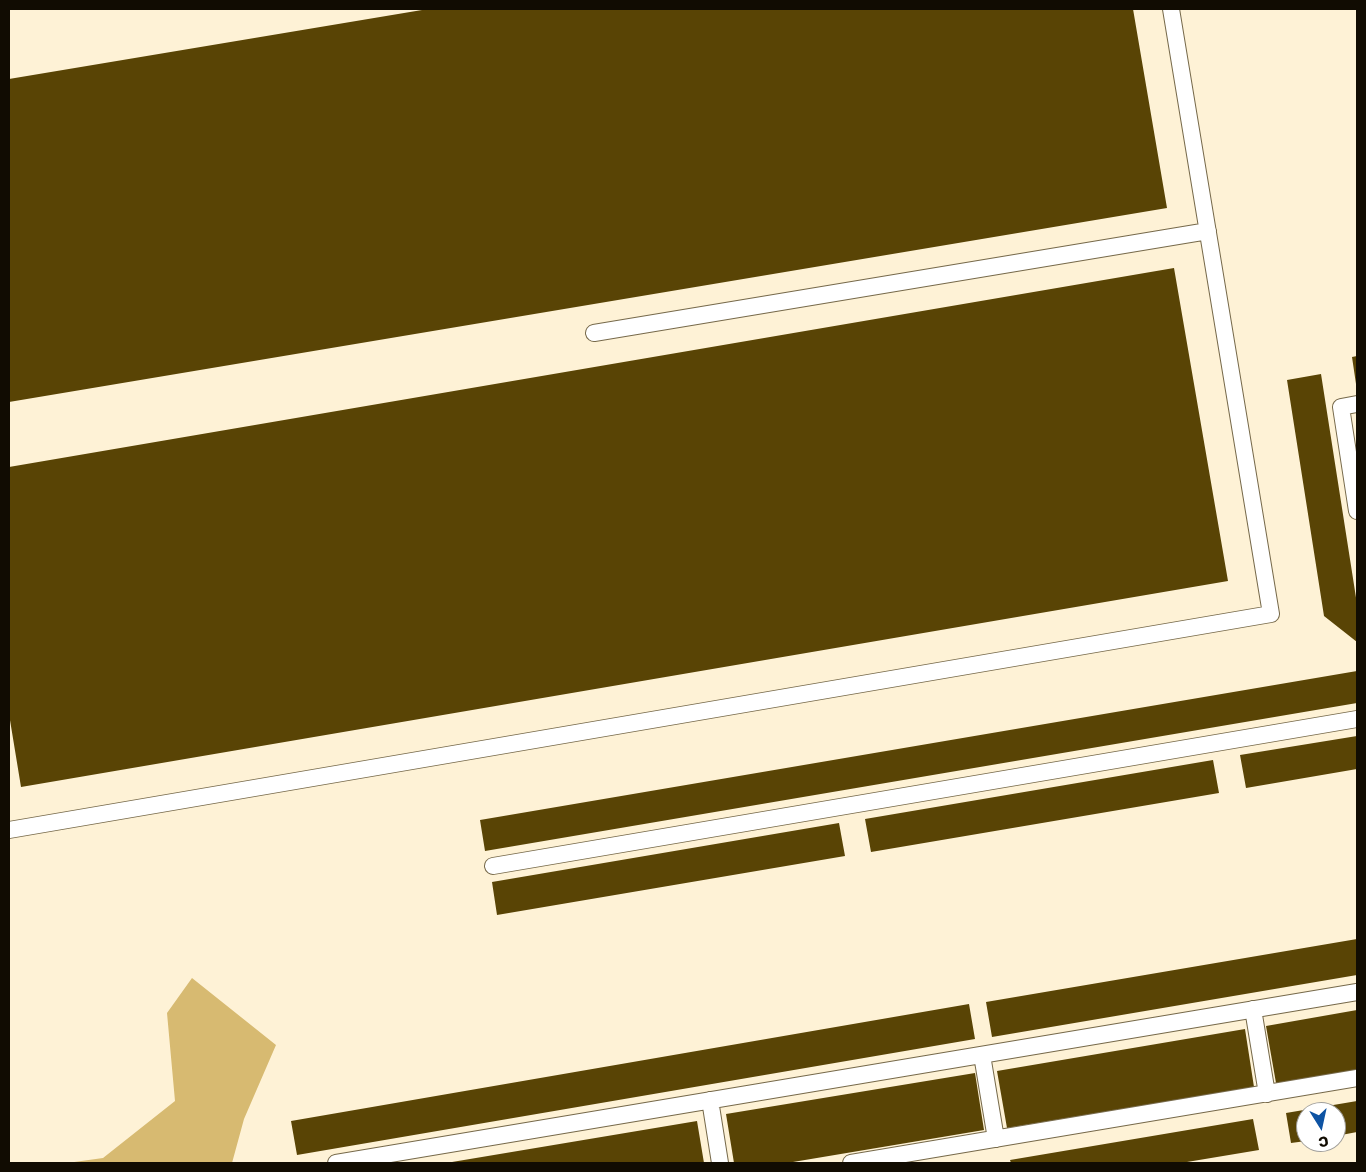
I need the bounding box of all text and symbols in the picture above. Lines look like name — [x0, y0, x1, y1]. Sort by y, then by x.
north arrow — [1296, 1102, 1346, 1152]
text: С — [1317, 1132, 1330, 1151]

